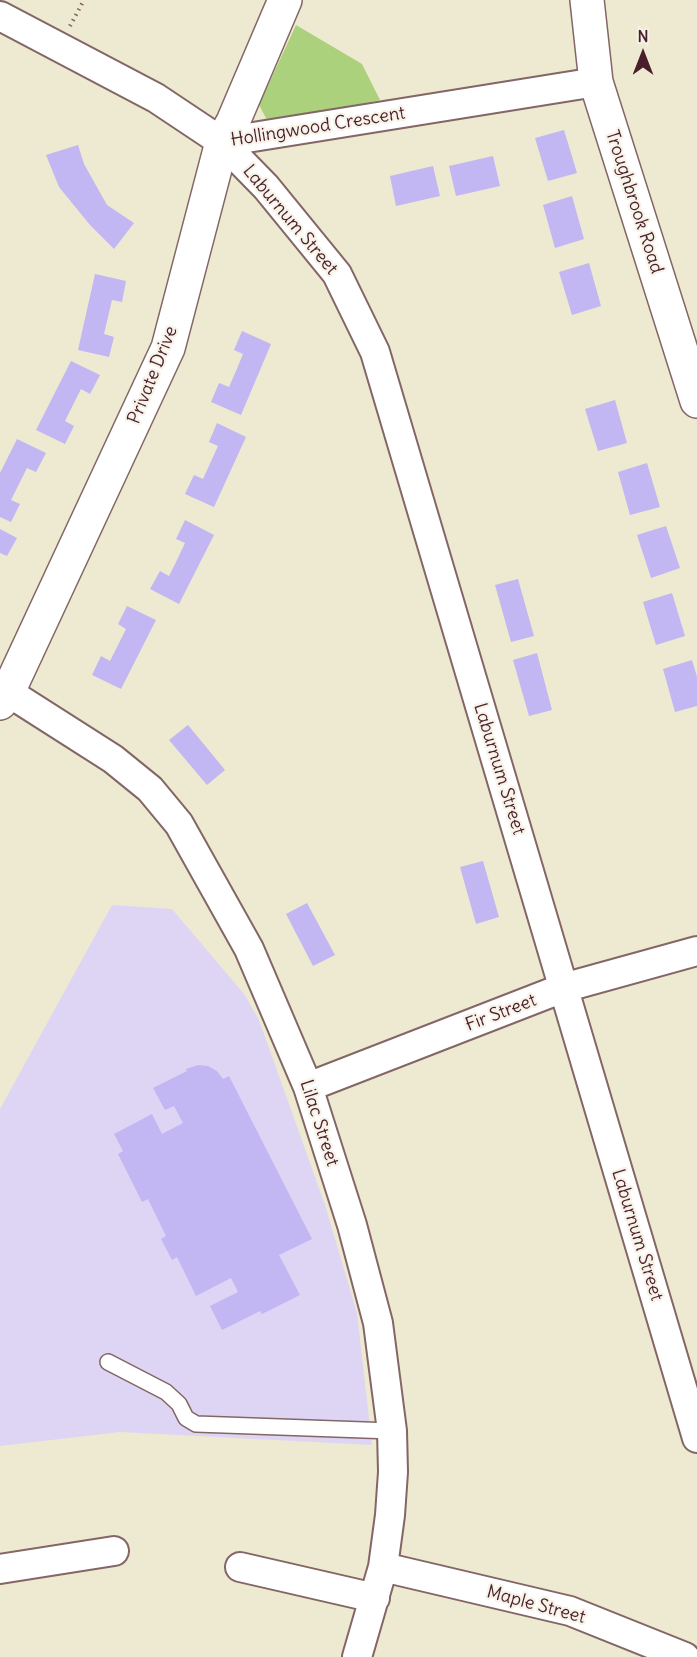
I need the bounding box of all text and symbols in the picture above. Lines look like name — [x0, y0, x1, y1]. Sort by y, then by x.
north arrow — [613, 24, 673, 84]
text: N — [637, 26, 649, 46]
street label: Hollingwood Crescent — [229, 103, 407, 151]
street label: Troughbrook Road — [601, 128, 667, 276]
street label: Laburnum Street — [238, 161, 342, 279]
street label: Private Drive — [124, 323, 182, 427]
street label: Laburnum Street — [469, 700, 529, 838]
street label: Fir Street — [463, 990, 539, 1036]
street label: Lilac Street — [295, 1077, 343, 1169]
street label: Laburnum Street — [607, 1166, 667, 1304]
street label: Maple Street — [484, 1581, 588, 1629]

